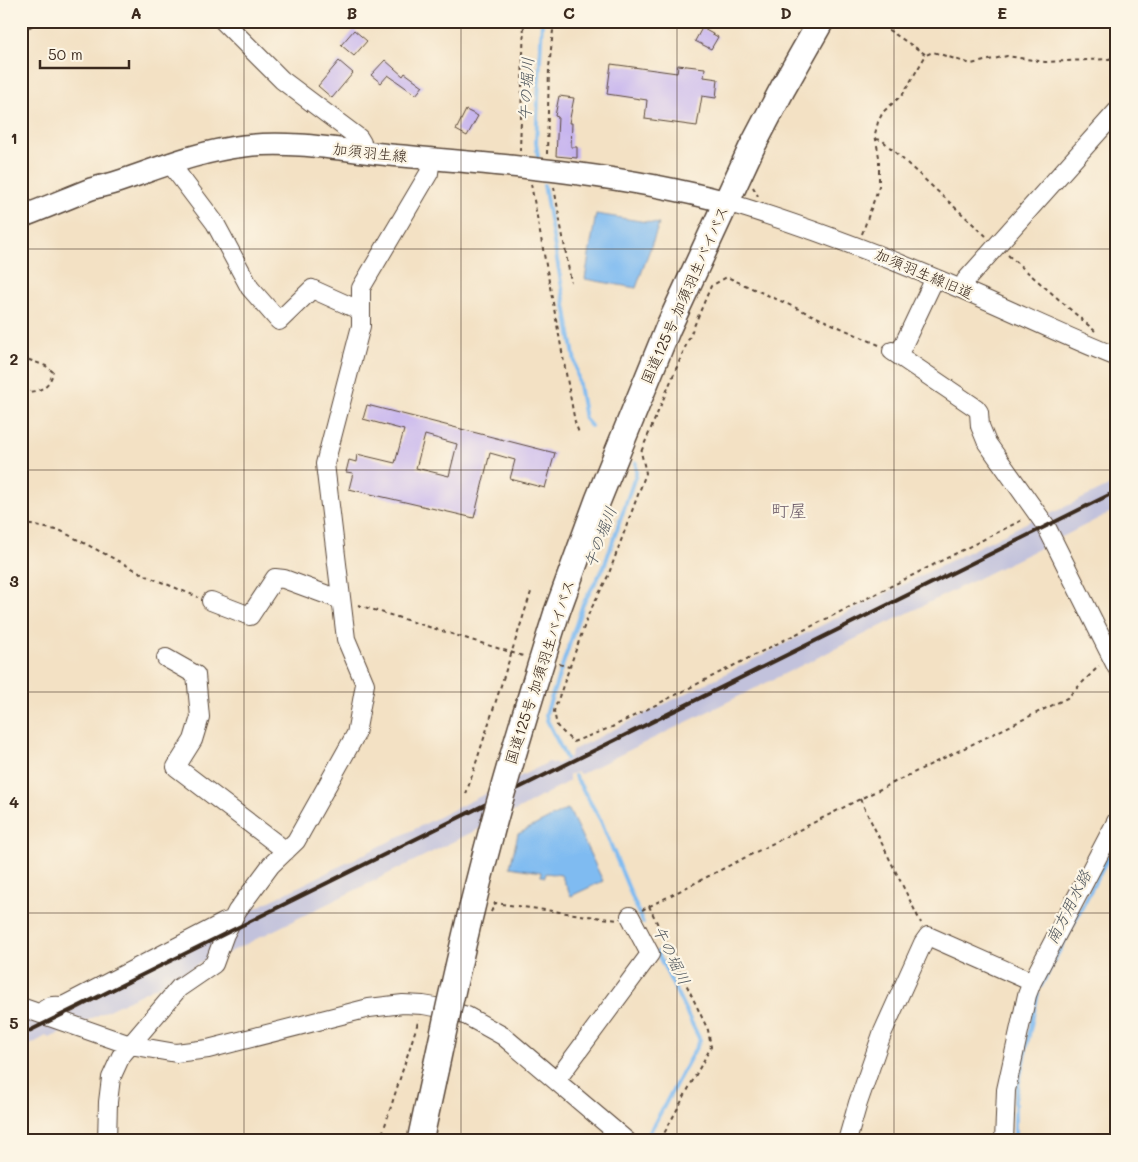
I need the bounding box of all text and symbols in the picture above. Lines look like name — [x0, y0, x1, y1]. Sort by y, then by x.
text: A — [130, 2, 142, 23]
text: B — [347, 2, 357, 23]
text: C — [563, 2, 575, 23]
text: D — [780, 2, 792, 23]
text: E — [997, 2, 1007, 23]
scale bar — [40, 38, 129, 70]
text: 50 m — [48, 44, 83, 64]
water label: 午の堀川 — [513, 56, 538, 121]
text: 1 — [10, 127, 18, 148]
street label: 加須羽生線 — [332, 138, 408, 166]
street label: 国道125号 加須羽生バイパス — [636, 202, 733, 387]
street label: 加須羽生線旧道 — [872, 243, 977, 303]
text: 2 — [10, 348, 19, 369]
district label: 町屋 — [771, 498, 807, 522]
water label: 午の堀川 — [578, 503, 621, 570]
text: 3 — [9, 570, 19, 591]
street label: 国道125号 加須羽生バイパス — [500, 577, 578, 767]
text: 4 — [9, 791, 19, 812]
water label: 南方用水路 — [1040, 865, 1096, 947]
water label: 午の堀川 — [649, 921, 696, 988]
text: 5 — [9, 1012, 19, 1033]

